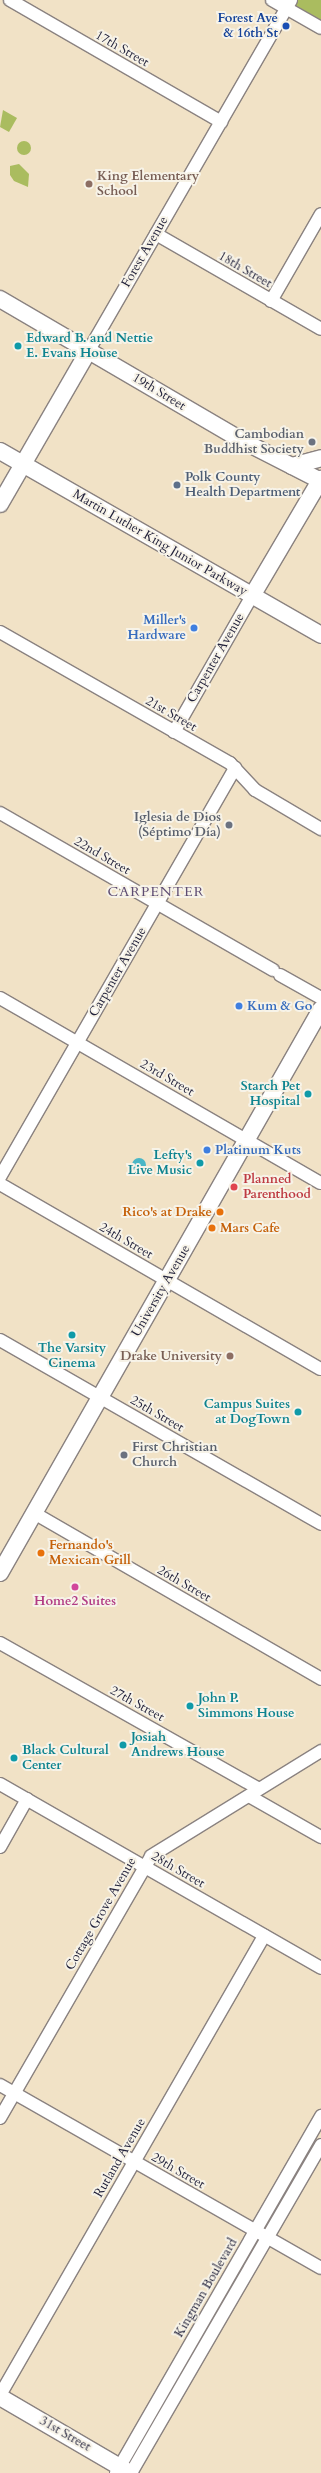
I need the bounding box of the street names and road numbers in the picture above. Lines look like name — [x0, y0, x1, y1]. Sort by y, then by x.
street label: 17th Street — [92, 27, 152, 71]
street label: Forest Avenue — [118, 214, 172, 290]
street label: 18th Street — [215, 248, 275, 292]
street label: 19th Street — [130, 370, 188, 414]
street label: Martin Luther King Junior Parkway — [70, 487, 250, 599]
street label: Carpenter Avenue — [184, 610, 248, 706]
street label: 21st Street — [143, 693, 199, 735]
street label: 22nd Street — [71, 834, 133, 878]
street label: Carpenter Avenue — [86, 924, 150, 1020]
street label: 23rd Street — [137, 1056, 197, 1100]
street label: 24th Street — [96, 1219, 156, 1263]
street label: University Avenue — [128, 1242, 194, 1340]
street label: 25th Street — [127, 1392, 187, 1436]
street label: 26th Street — [154, 1562, 214, 1606]
street label: 27th Street — [107, 1683, 167, 1725]
street label: 28th Street — [148, 1848, 208, 1892]
street label: Cottage Grove Avenue — [62, 1855, 140, 1973]
street label: Rutland Avenue — [91, 2116, 149, 2200]
street label: 29th Street — [148, 2149, 208, 2193]
street label: Kingman Boulevard — [171, 2236, 241, 2340]
street label: 31st Street — [37, 2413, 93, 2455]

